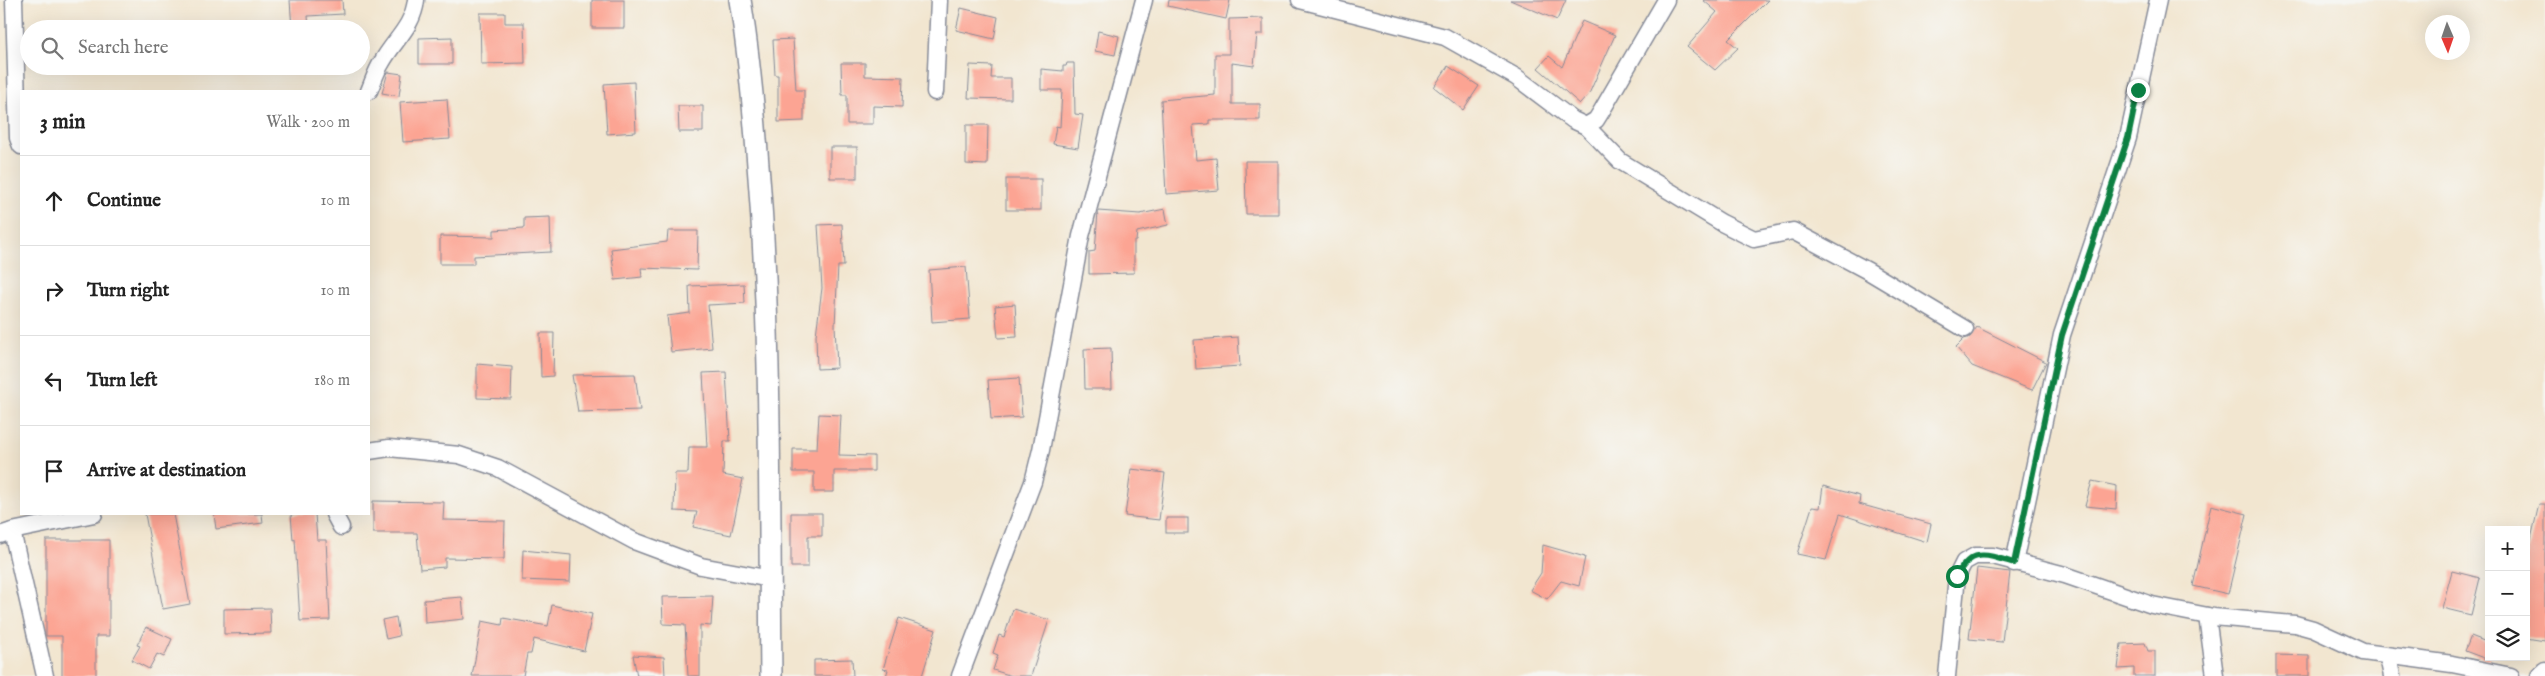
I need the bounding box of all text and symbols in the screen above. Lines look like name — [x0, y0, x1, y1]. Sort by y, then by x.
north arrow — [2425, 15, 2470, 60]
search box — [20, 20, 370, 75]
icon: search — [38, 34, 66, 62]
text: Search here — [78, 36, 169, 60]
route end — [2127, 79, 2150, 102]
text: 3 min — [40, 109, 85, 136]
text: Walk · 200 m — [266, 113, 350, 133]
icon: ahead — [40, 187, 68, 215]
text: Continue — [87, 189, 161, 213]
text: 10 m — [320, 191, 350, 211]
icon: right — [40, 277, 68, 305]
text: Turn right — [87, 279, 169, 303]
text: 10 m — [320, 281, 350, 301]
icon: left — [40, 367, 68, 395]
text: Turn left — [87, 369, 158, 393]
text: 180 m — [314, 371, 350, 391]
icon: arrive — [40, 457, 68, 485]
text: Arrive at destination — [87, 459, 246, 483]
map controls — [2485, 526, 2530, 661]
button: + — [2485, 526, 2530, 571]
route start — [1946, 565, 1969, 588]
button: − — [2485, 571, 2530, 616]
button: layers — [2485, 616, 2530, 661]

